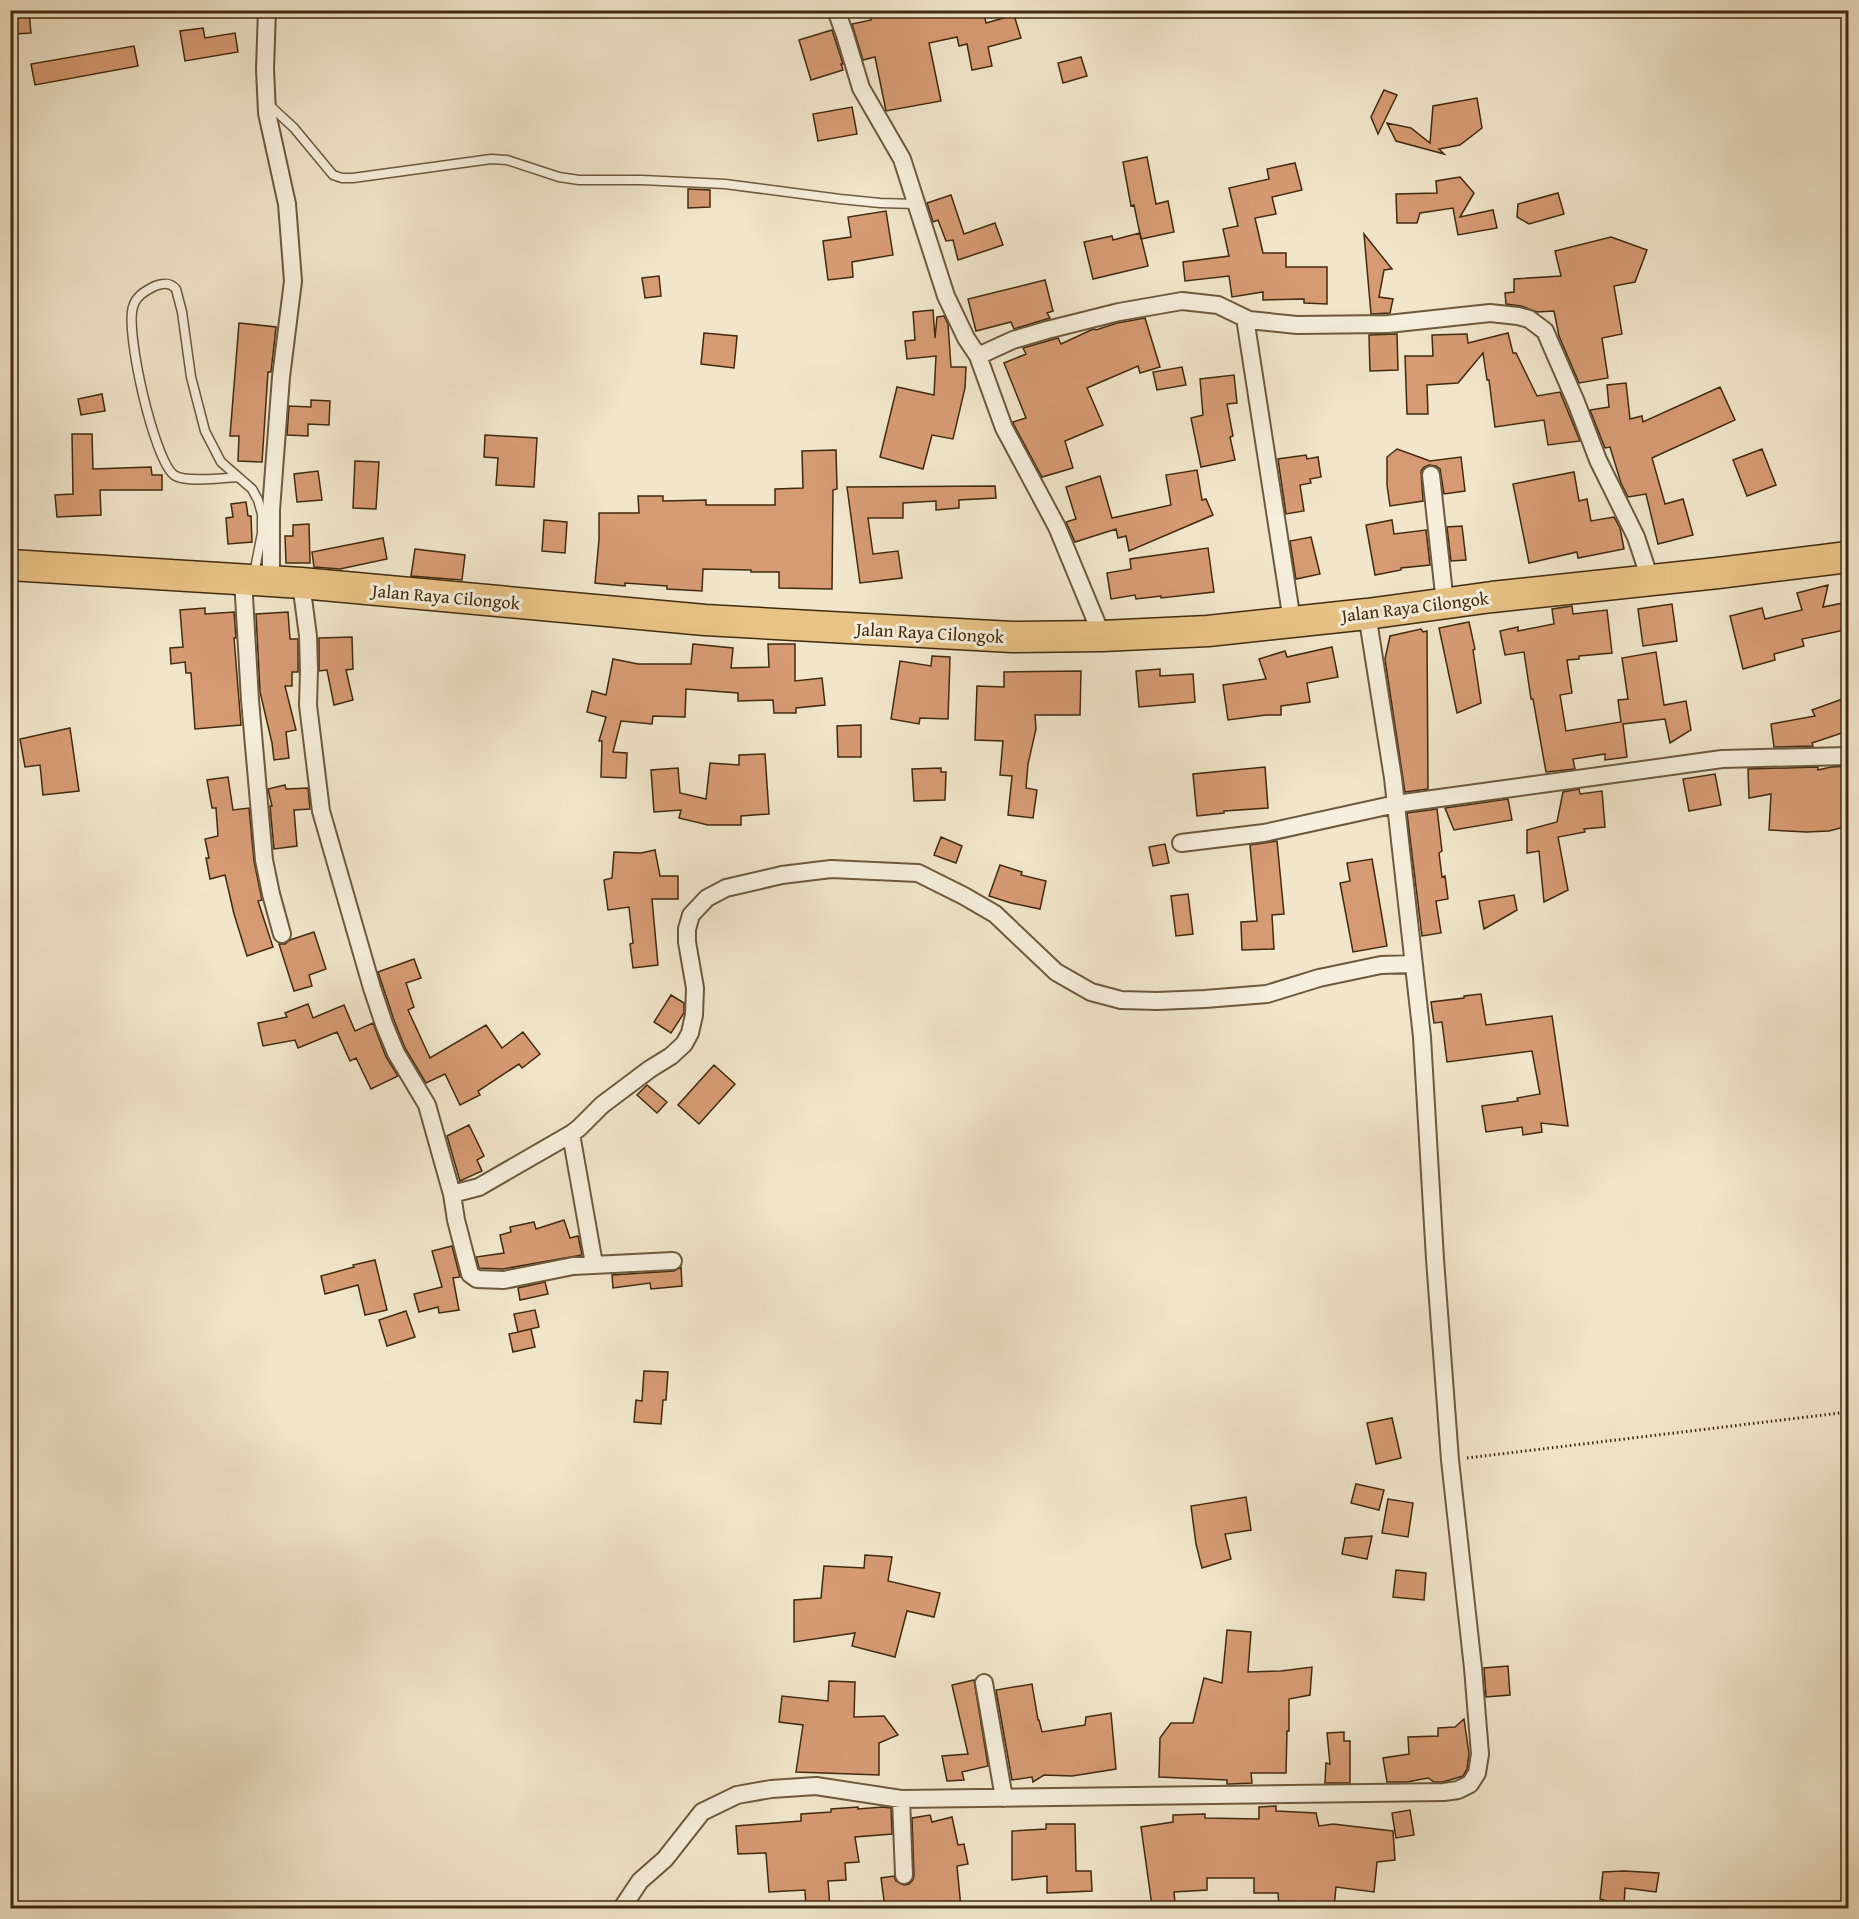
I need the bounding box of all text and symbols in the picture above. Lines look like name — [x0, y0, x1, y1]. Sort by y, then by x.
street label: Jalan Raya Cilongok — [369, 576, 522, 616]
street label: Jalan Raya Cilongok — [1338, 584, 1491, 629]
street label: Jalan Raya Cilongok — [853, 615, 1006, 650]

